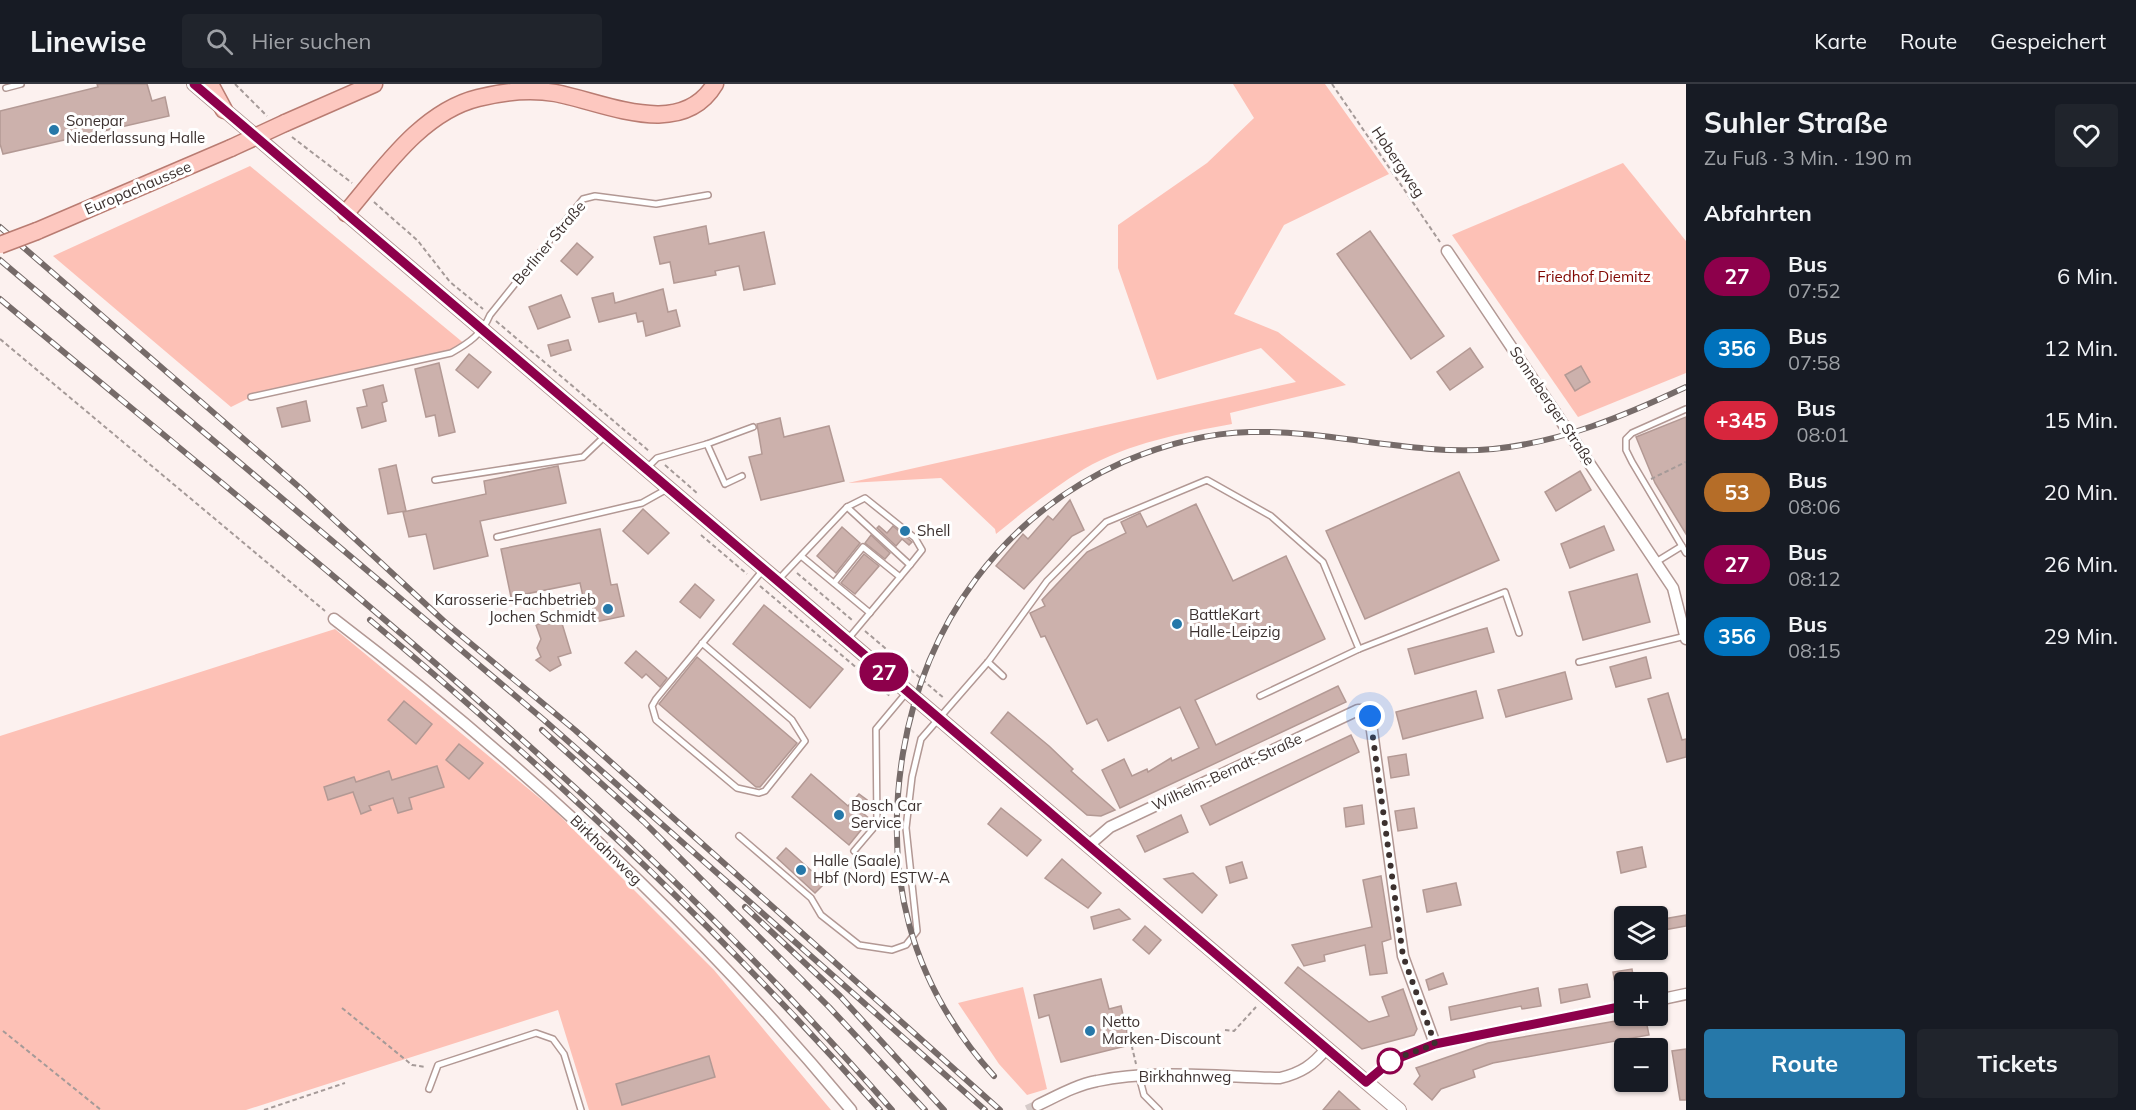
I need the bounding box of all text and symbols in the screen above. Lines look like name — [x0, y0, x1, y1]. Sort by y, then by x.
search box — [182, 14, 602, 68]
text: Linewise — [30, 24, 146, 59]
icon: search — [203, 25, 236, 58]
text: Hier suchen — [251, 27, 371, 55]
text: Karte — [1814, 28, 1867, 54]
text: Route — [1900, 28, 1957, 54]
text: Gespeichert — [1990, 28, 2106, 54]
button: heart — [2055, 104, 2118, 167]
text: Suhler Straße — [1704, 105, 1888, 140]
place label: Sonepar Niederlassung Halle — [66, 111, 205, 147]
marker: Sonepar Niederlassung Halle — [47, 123, 61, 137]
street label: Hobergweg — [1368, 123, 1429, 201]
text: Zu Fuß · 3 Min. · 190 m — [1704, 145, 1912, 170]
street label: Europachaussee — [81, 156, 194, 219]
street label: Berliner Straße — [508, 197, 589, 289]
text: Abfahrten — [1704, 199, 1812, 227]
text: Bus — [1788, 250, 1827, 278]
text: 6 Min. — [2057, 262, 2118, 290]
text: 27 — [1724, 263, 1750, 289]
park label: Friedhof Diemitz — [1537, 267, 1651, 286]
text: 07:52 — [1788, 278, 1841, 303]
text: Bus — [1788, 322, 1827, 350]
text: 12 Min. — [2044, 334, 2118, 362]
text: 356 — [1718, 335, 1756, 361]
street label: Sonneberger Straße — [1506, 343, 1599, 469]
text: 07:58 — [1788, 350, 1841, 375]
text: Bus — [1796, 394, 1836, 422]
text: 15 Min. — [2044, 406, 2118, 434]
text: +345 — [1716, 407, 1766, 433]
text: 08:01 — [1796, 422, 1849, 447]
text: Bus — [1788, 466, 1827, 494]
text: 20 Min. — [2044, 478, 2118, 506]
text: 53 — [1724, 479, 1750, 505]
text: 08:06 — [1788, 494, 1841, 519]
place label: Shell — [917, 521, 950, 540]
marker: Shell — [898, 524, 912, 538]
text: Bus — [1788, 538, 1827, 566]
text: 26 Min. — [2044, 550, 2118, 578]
text: 27 — [1724, 551, 1750, 577]
text: 08:12 — [1788, 566, 1841, 591]
place label: Karosserie-Fachbetrieb Jochen Schmidt — [435, 590, 596, 626]
marker: Karosserie-Fachbetrieb Jochen Schmidt — [601, 602, 615, 616]
place label: BattleKart Halle-Leipzig — [1189, 605, 1281, 641]
text: Bus — [1788, 610, 1827, 638]
marker: BattleKart Halle-Leipzig — [1170, 617, 1184, 631]
text: 29 Min. — [2044, 622, 2118, 650]
text: 356 — [1718, 623, 1756, 649]
text: 08:15 — [1788, 638, 1841, 663]
line badge: 27 — [857, 652, 911, 692]
text: 27 — [871, 659, 897, 685]
your location — [1355, 701, 1385, 731]
street label: Wilhelm-Berndt-Straße — [1149, 728, 1305, 815]
place label: Bosch Car Service — [851, 796, 922, 832]
marker: Bosch Car Service — [832, 808, 846, 822]
street label: Birkhahnweg — [567, 811, 646, 889]
place label: Halle (Saale) Hbf (Nord) ESTW-A — [813, 851, 950, 887]
marker: Halle (Saale) Hbf (Nord) ESTW-A — [794, 863, 808, 877]
map controls — [1614, 906, 1668, 1092]
button: layers — [1614, 906, 1668, 960]
button: + — [1614, 972, 1668, 1026]
place label: Netto Marken-Discount — [1102, 1012, 1221, 1048]
marker: Netto Marken-Discount — [1083, 1024, 1097, 1038]
button: Route — [1704, 1029, 1905, 1098]
button: Tickets — [1917, 1029, 2118, 1098]
button: − — [1614, 1038, 1668, 1092]
unlabelled marker — [1377, 1048, 1403, 1074]
street label: Birkhahnweg — [1139, 1067, 1231, 1086]

